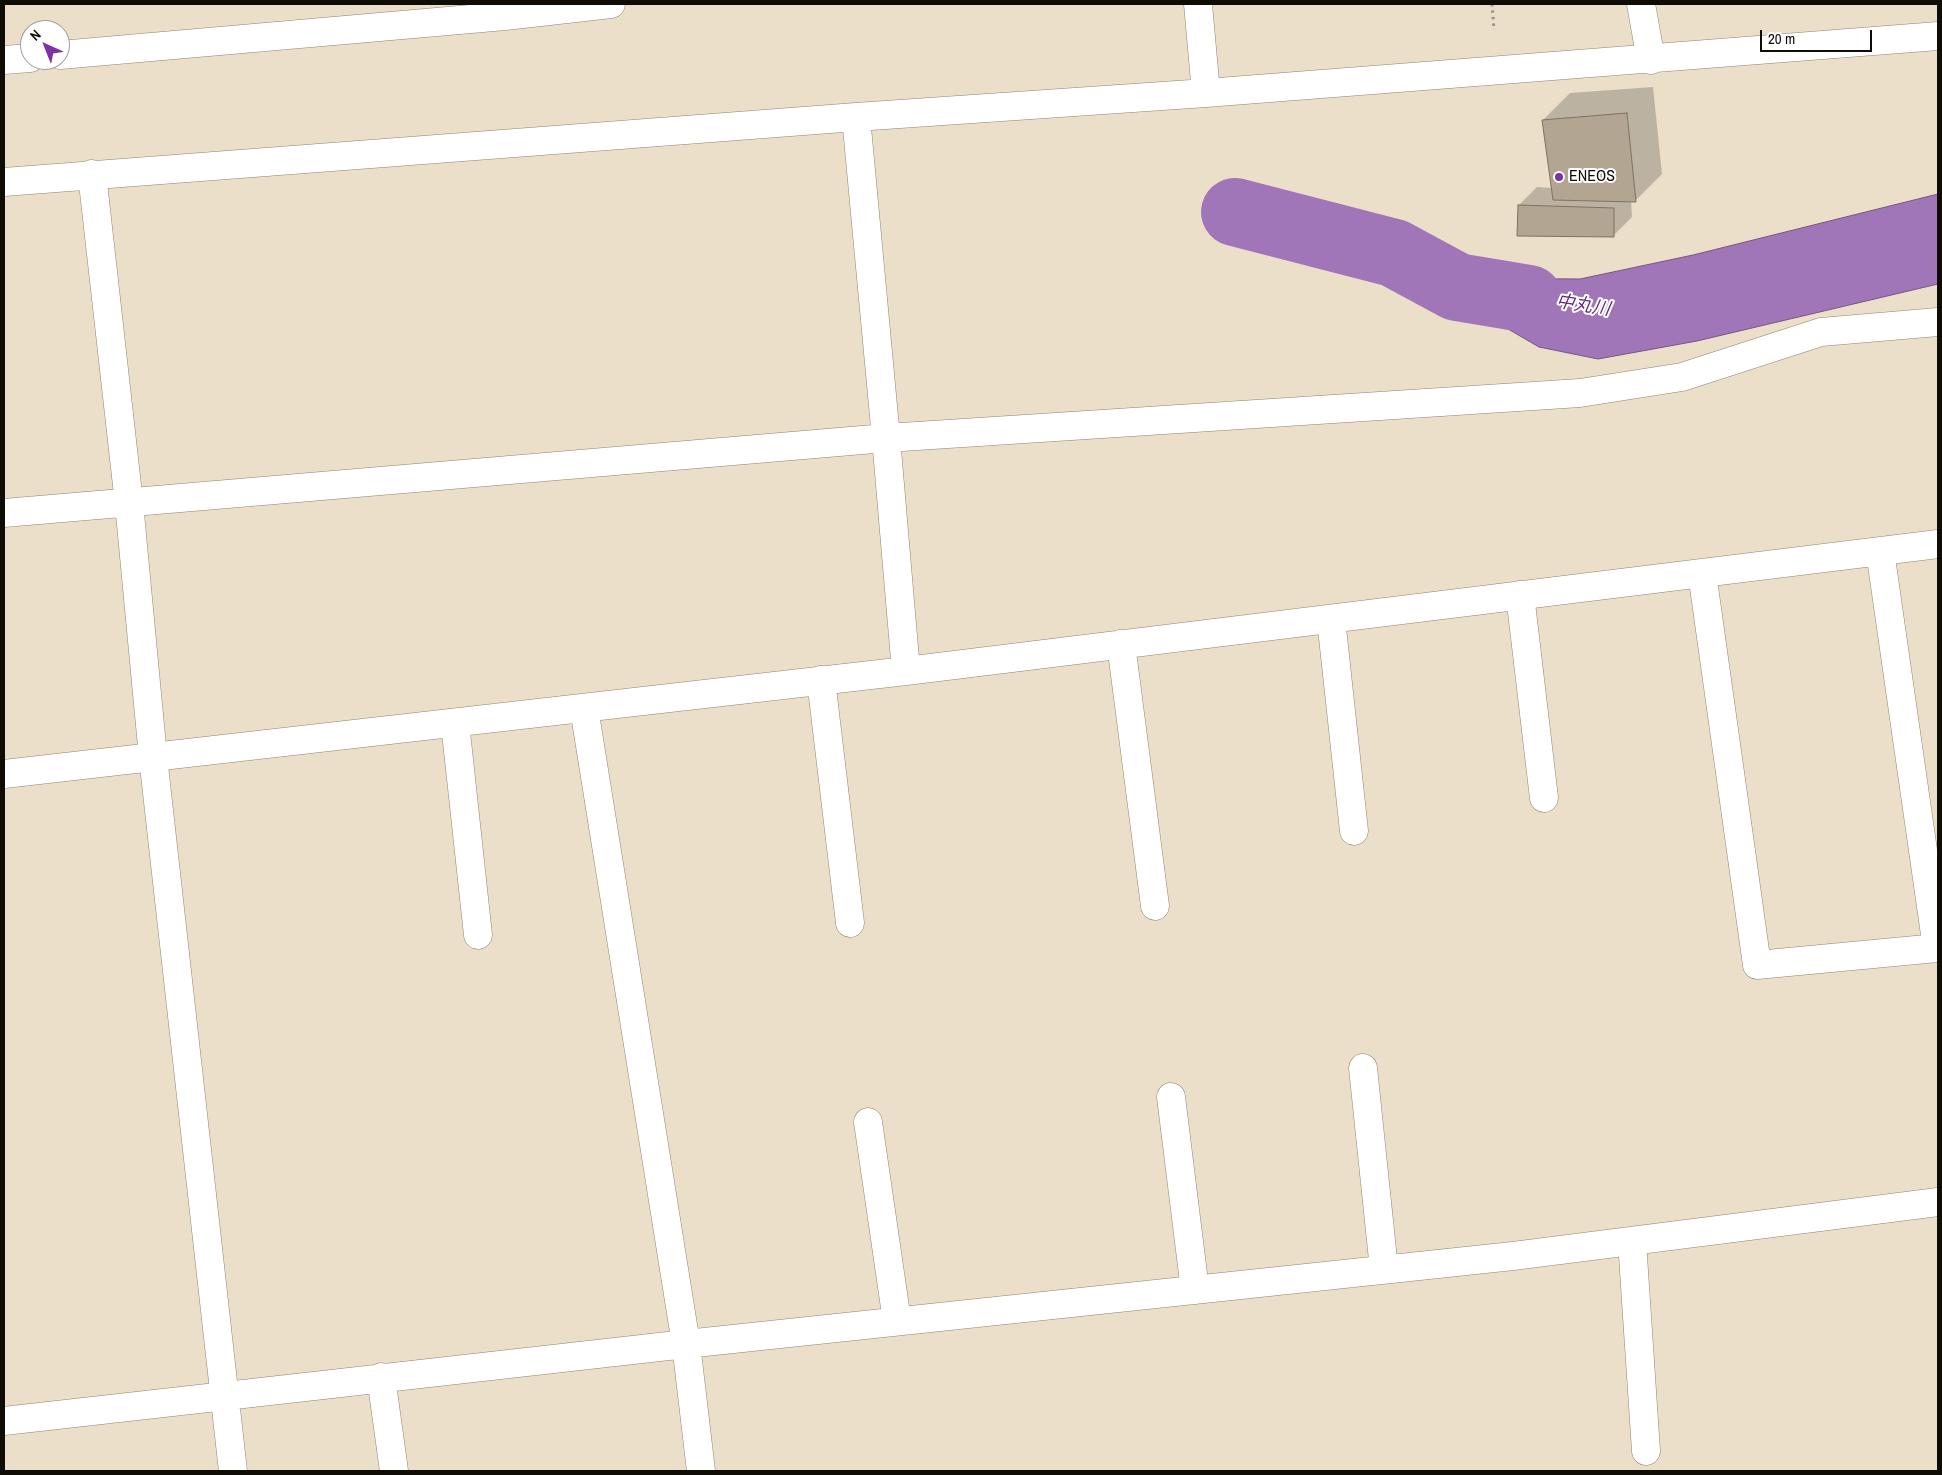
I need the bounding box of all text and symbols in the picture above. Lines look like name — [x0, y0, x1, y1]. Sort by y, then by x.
north arrow — [20, 20, 70, 70]
scale bar — [1762, 20, 1874, 52]
text: N — [26, 26, 45, 44]
text: 20 m — [1768, 28, 1795, 49]
place label: ENEOS — [1569, 167, 1615, 187]
marker: ENEOS — [1553, 171, 1565, 183]
water label: 中丸川 — [1555, 291, 1611, 321]

